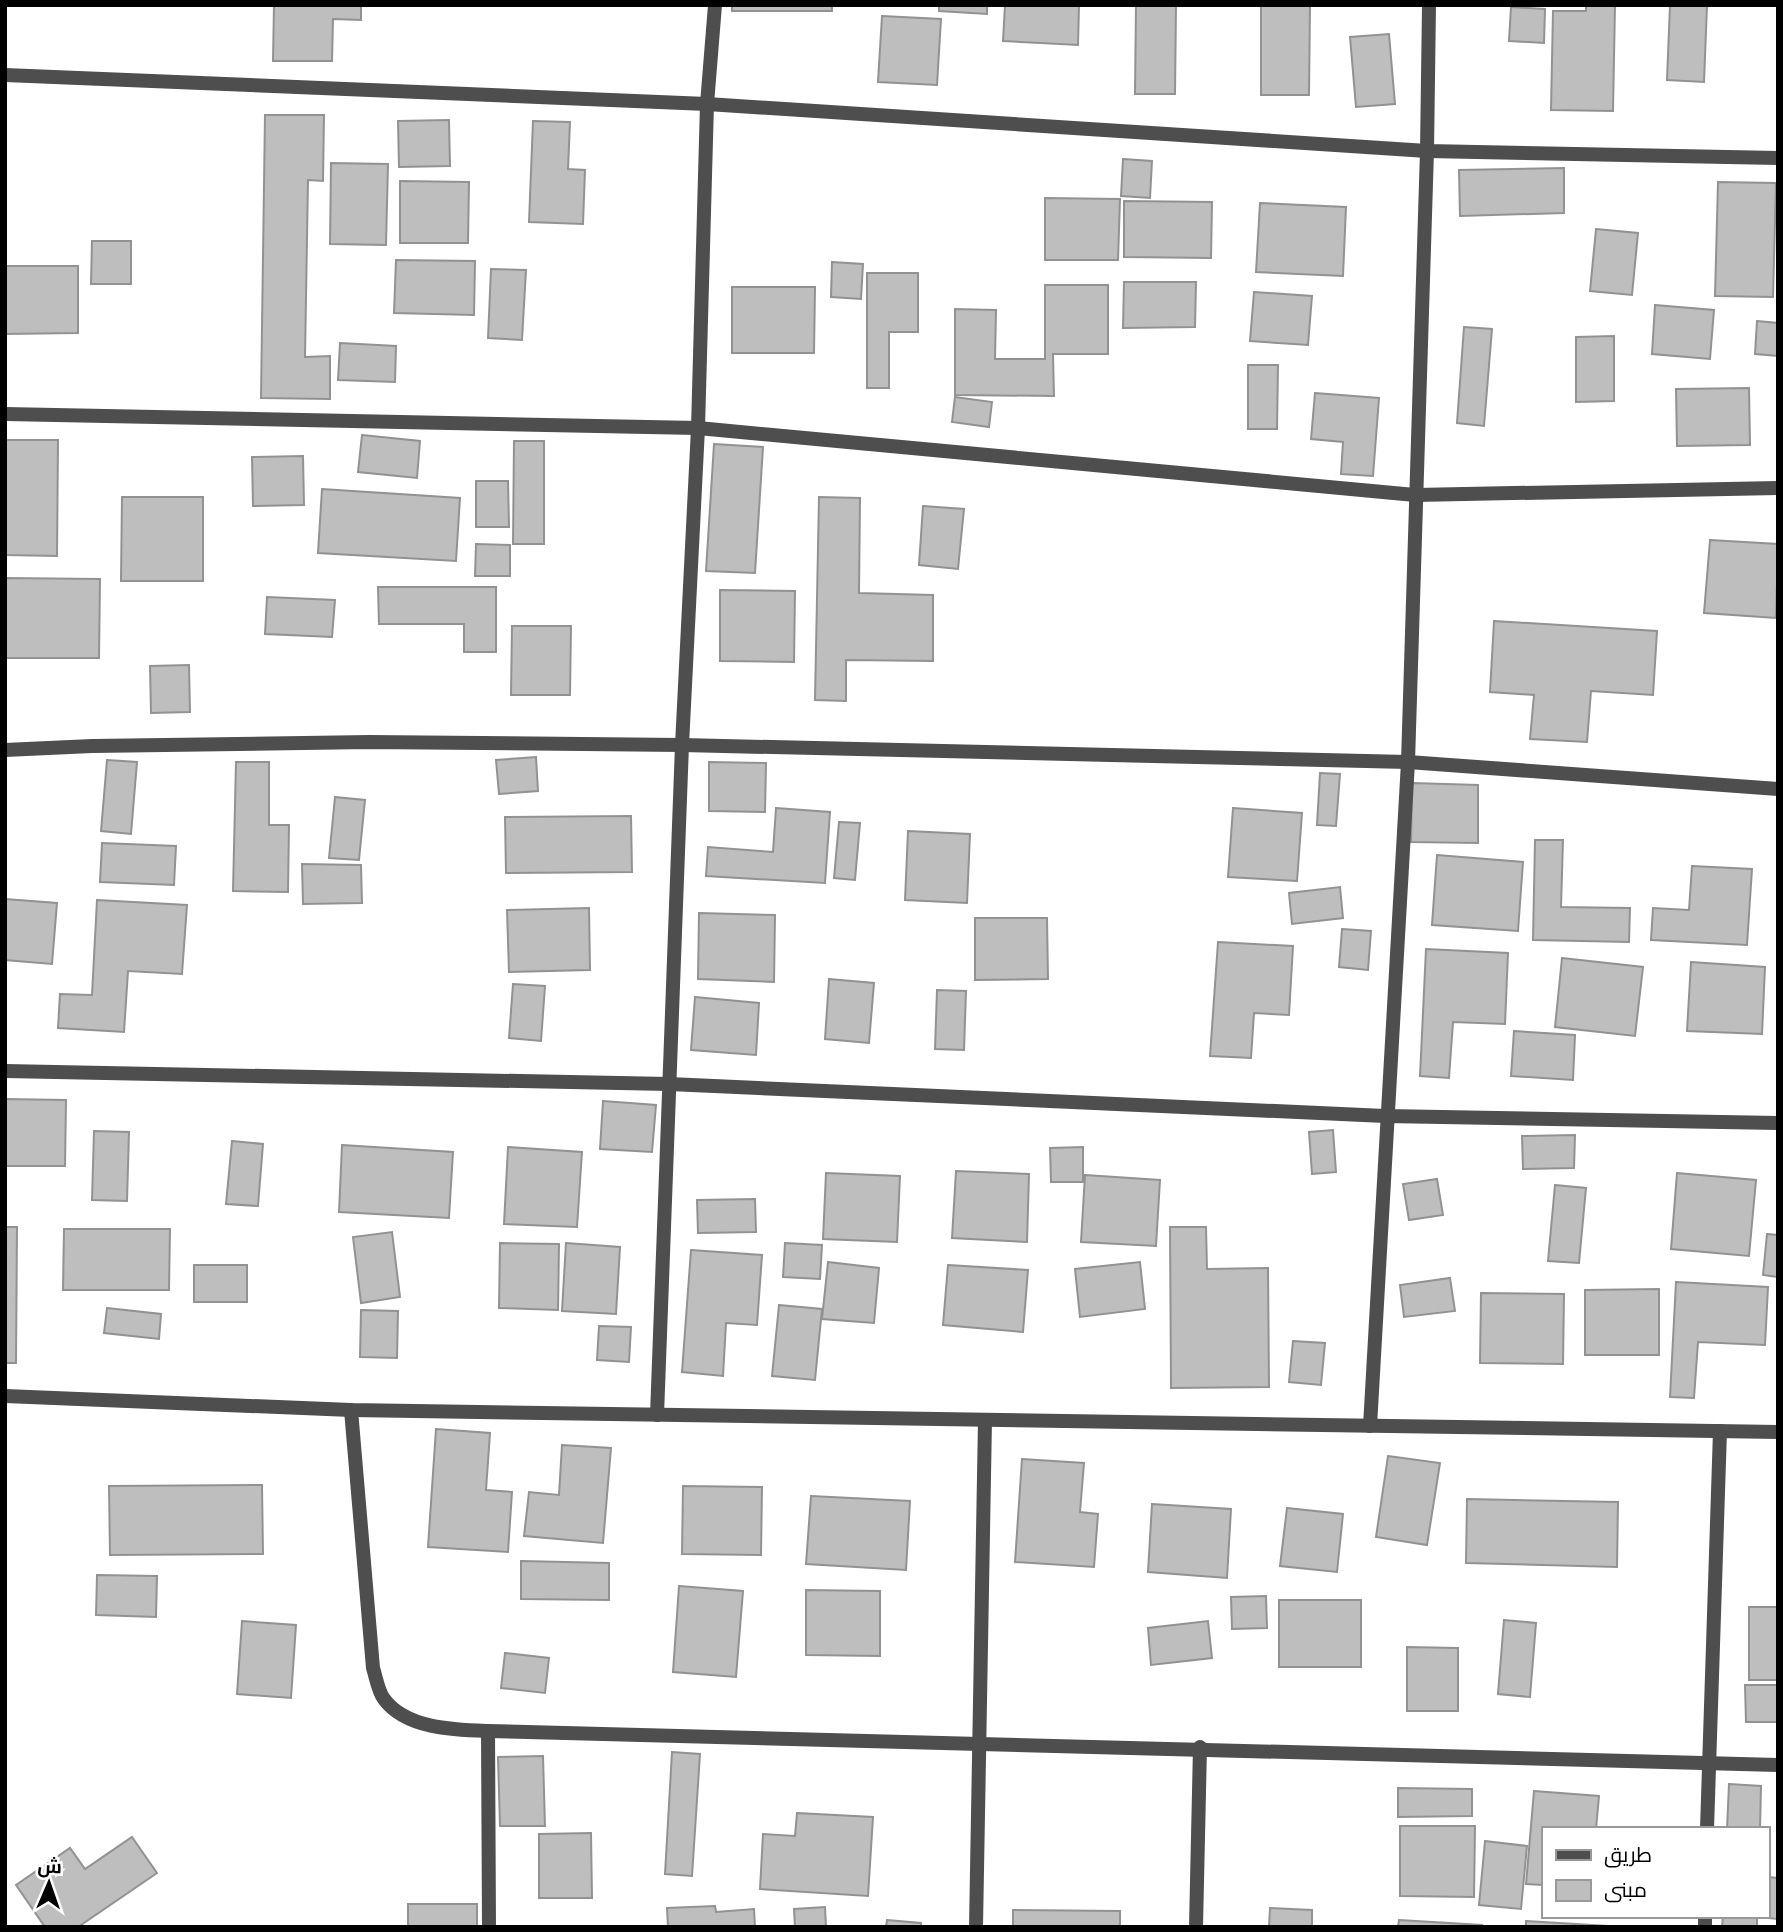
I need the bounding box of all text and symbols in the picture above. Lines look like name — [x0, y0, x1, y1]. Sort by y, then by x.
legend — [1542, 1827, 1769, 1918]
text: طريق — [1604, 1842, 1652, 1868]
north arrow — [14, 1848, 84, 1918]
text: ش — [37, 1855, 62, 1878]
text: مبنى — [1604, 1877, 1647, 1903]

